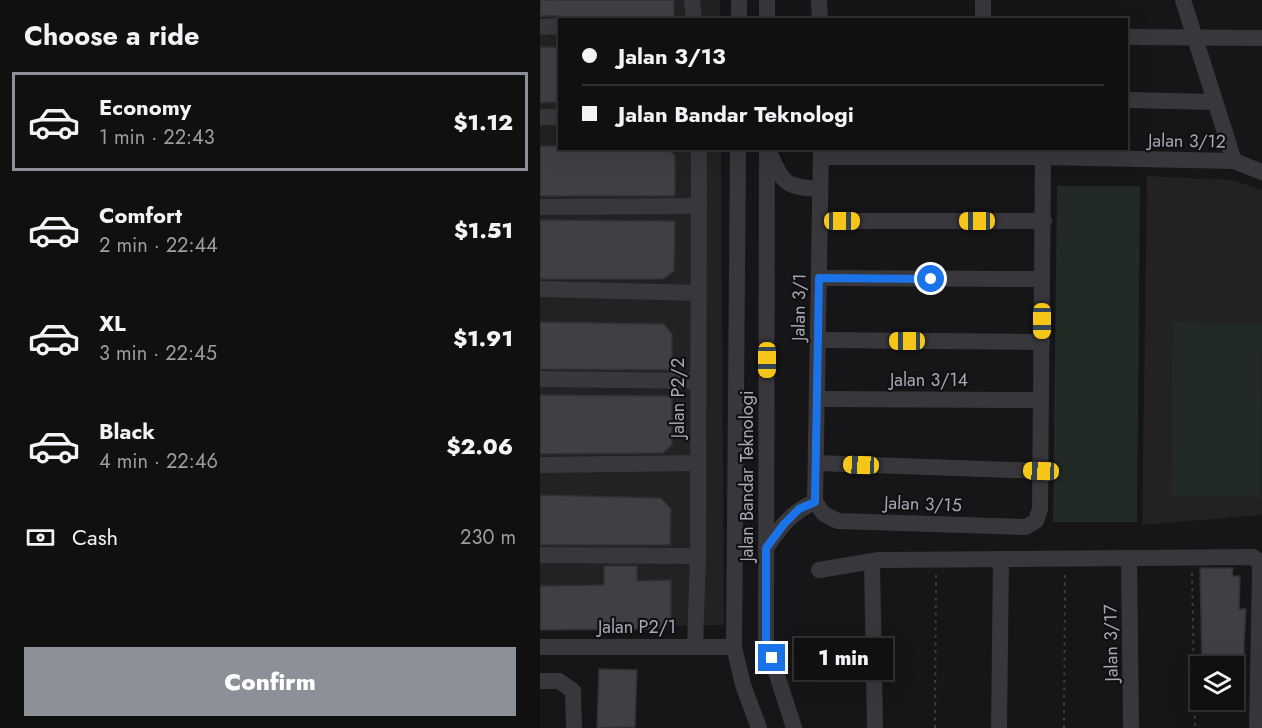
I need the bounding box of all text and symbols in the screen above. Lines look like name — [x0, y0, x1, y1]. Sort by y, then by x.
text: Choose a ride — [24, 16, 199, 55]
text: Jalan 3/13 — [618, 40, 726, 72]
text: Economy — [99, 91, 191, 123]
icon: car — [27, 95, 81, 149]
text: Jalan Bandar Teknologi — [618, 98, 854, 130]
text: $1.12 — [454, 106, 513, 138]
text: 1 min · 22:43 — [99, 123, 215, 152]
street label: Jalan 3/12 — [1146, 127, 1226, 155]
text: Comfort — [99, 199, 182, 231]
icon: car — [27, 203, 81, 257]
car — [824, 212, 860, 230]
car — [959, 212, 995, 230]
text: $1.51 — [454, 214, 513, 246]
text: 2 min · 22:44 — [99, 231, 218, 260]
route start — [917, 265, 944, 292]
street label: Jalan 3/1 — [785, 273, 813, 343]
car — [1033, 303, 1051, 339]
text: XL — [99, 307, 126, 339]
icon: car — [27, 311, 81, 365]
text: $1.91 — [453, 322, 513, 354]
car — [889, 332, 925, 350]
text: 3 min · 22:45 — [99, 339, 217, 368]
car — [758, 342, 776, 378]
street label: Jalan P2/2 — [665, 358, 691, 440]
street label: Jalan 3/14 — [888, 367, 968, 393]
street label: Jalan Bandar Teknologi — [734, 390, 760, 564]
text: Black — [99, 415, 155, 447]
icon: car — [27, 419, 81, 473]
text: $2.06 — [446, 430, 513, 462]
text: 4 min · 22:46 — [99, 447, 218, 476]
car — [843, 455, 879, 475]
car — [1023, 461, 1059, 481]
street label: Jalan 3/15 — [882, 490, 962, 518]
icon: cash — [24, 521, 57, 554]
text: Cash — [72, 521, 118, 553]
text: 230 m — [460, 523, 516, 552]
street label: Jalan 3/17 — [1097, 604, 1125, 684]
street label: Jalan P2/1 — [596, 614, 676, 640]
callout: 1 min — [793, 637, 892, 679]
route end — [758, 644, 785, 671]
text: 1 min — [818, 644, 869, 673]
button: Confirm — [24, 647, 516, 716]
map controls — [1190, 656, 1244, 710]
button: layers — [1190, 656, 1244, 710]

